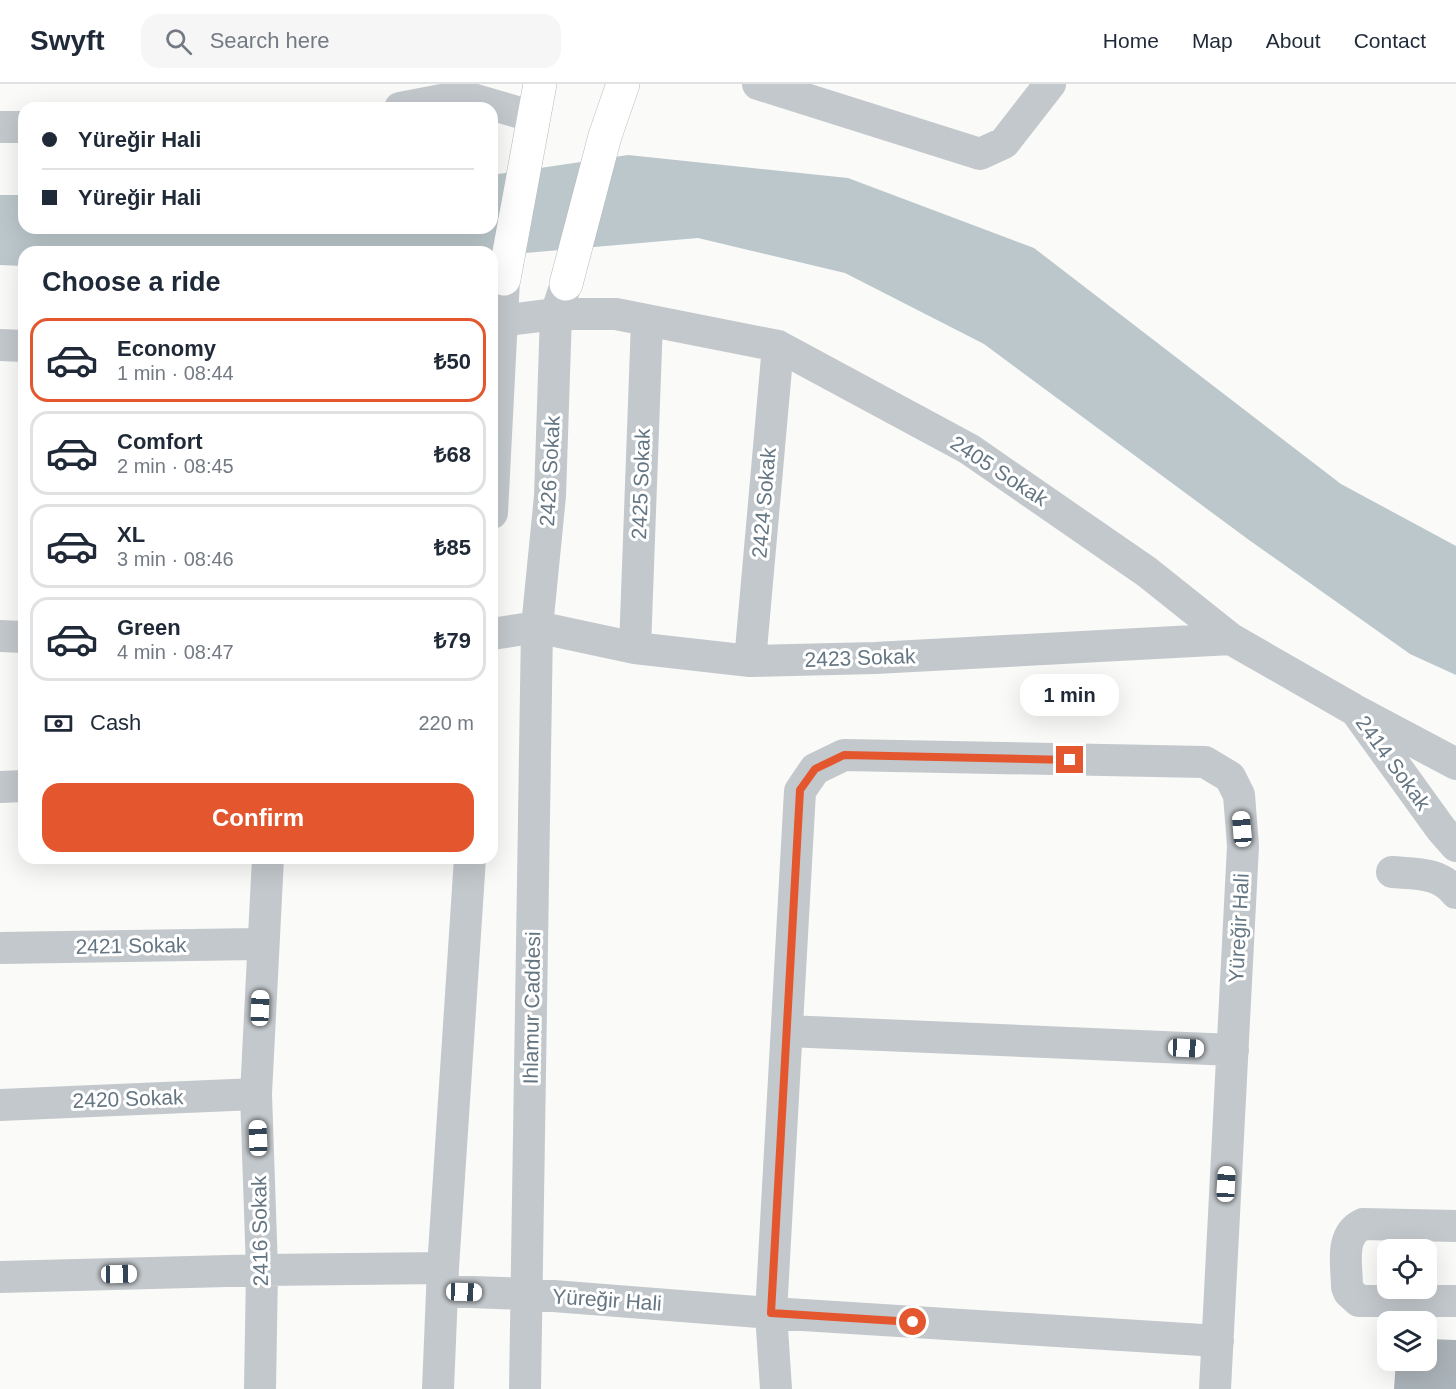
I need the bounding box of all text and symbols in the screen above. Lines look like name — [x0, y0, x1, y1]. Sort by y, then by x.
search box — [141, 14, 561, 68]
text: Swyft — [30, 25, 105, 56]
icon: search — [162, 25, 195, 58]
text: Search here — [210, 28, 330, 53]
text: Home — [1103, 29, 1159, 52]
text: Map — [1192, 29, 1233, 52]
text: About — [1266, 29, 1321, 52]
text: Contact — [1354, 29, 1426, 52]
text: Yüreğir Hali — [78, 127, 201, 152]
text: Yüreğir Hali — [78, 185, 201, 210]
text: Choose a ride — [42, 267, 221, 297]
icon: car — [45, 333, 99, 387]
text: Economy — [117, 336, 216, 361]
text: ₺50 — [434, 349, 471, 374]
text: 1 min · 08:44 — [117, 362, 234, 384]
street label: 2426 Sokak — [535, 414, 564, 527]
icon: car — [45, 426, 99, 480]
street label: 2425 Sokak — [627, 428, 654, 540]
text: Comfort — [117, 429, 203, 454]
street label: 2405 Sokak — [946, 431, 1052, 511]
text: ₺68 — [434, 442, 471, 467]
street label: 2424 Sokak — [747, 446, 780, 559]
text: 2 min · 08:45 — [117, 455, 234, 477]
icon: car — [45, 519, 99, 573]
text: XL — [117, 522, 145, 547]
text: ₺85 — [434, 535, 471, 560]
text: 3 min · 08:46 — [117, 548, 234, 570]
icon: car — [45, 612, 99, 666]
text: Green — [117, 615, 181, 640]
text: ₺79 — [434, 628, 471, 653]
text: 4 min · 08:47 — [117, 641, 234, 663]
street label: 2423 Sokak — [804, 644, 916, 671]
callout: 1 min — [1020, 673, 1120, 715]
text: 1 min — [1043, 684, 1096, 706]
icon: cash — [42, 707, 75, 740]
text: Cash — [90, 710, 141, 735]
street label: 2414 Sokak — [1352, 711, 1436, 815]
text: 220 m — [418, 712, 474, 734]
route end — [1056, 746, 1083, 773]
button: Confirm — [42, 783, 474, 852]
car — [1231, 810, 1253, 848]
street label: Yüreğir Hali — [1224, 873, 1253, 983]
street label: Ihlamur Caddesi — [519, 931, 544, 1085]
street label: 2421 Sokak — [75, 933, 187, 958]
car — [250, 990, 270, 1026]
car — [1168, 1038, 1204, 1058]
street label: 2420 Sokak — [72, 1085, 184, 1112]
car — [248, 1120, 268, 1156]
car — [1216, 1166, 1236, 1202]
street label: 2416 Sokak — [247, 1175, 272, 1287]
map controls — [1377, 1239, 1437, 1371]
button: locate — [1377, 1239, 1437, 1299]
car — [101, 1265, 137, 1283]
car — [446, 1282, 482, 1302]
street label: Yüreğir Hali — [552, 1284, 663, 1315]
route start — [899, 1308, 926, 1335]
button: layers — [1377, 1311, 1437, 1371]

